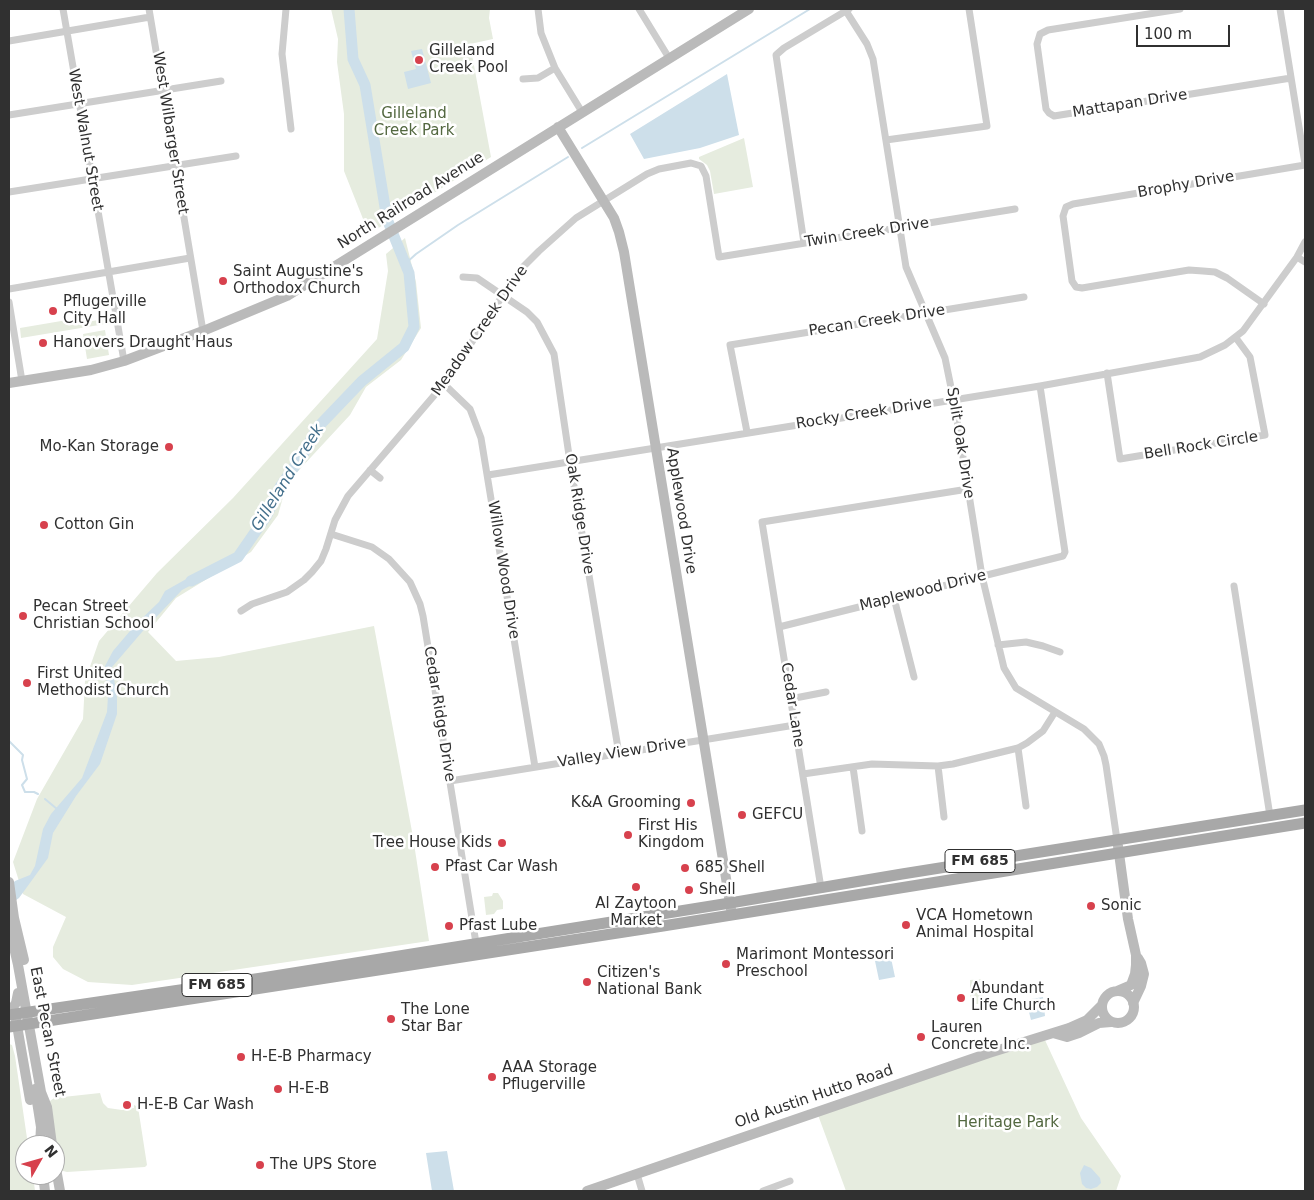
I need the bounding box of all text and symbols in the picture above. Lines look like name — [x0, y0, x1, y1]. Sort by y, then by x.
scale bar — [1139, 15, 1233, 47]
text: 100 m — [1144, 25, 1192, 43]
place label: Gilleland Creek Pool — [429, 42, 508, 77]
street label: West Wilbarger Street — [148, 50, 192, 216]
marker: Gilleland Creek Pool — [413, 54, 425, 66]
street label: West Walnut Street — [64, 67, 106, 213]
street label: Mattapan Drive — [1071, 86, 1189, 122]
park label: Gilleland Creek Park — [374, 105, 454, 140]
street label: North Railroad Avenue — [335, 149, 487, 253]
street label: Brophy Drive — [1136, 168, 1236, 202]
street label: Twin Creek Drive — [804, 214, 930, 252]
street label: Meadow Creek Drive — [428, 262, 532, 400]
place label: Saint Augustine's Orthodox Church — [233, 263, 363, 298]
marker: Saint Augustine's Orthodox Church — [217, 275, 229, 287]
place label: Pflugerville City Hall — [63, 293, 147, 328]
street label: Pecan Creek Drive — [808, 301, 946, 341]
marker: Pflugerville City Hall — [47, 305, 59, 317]
place label: Hanovers Draught Haus — [53, 334, 233, 352]
marker: Hanovers Draught Haus — [37, 337, 49, 349]
street label: Split Oak Drive — [942, 386, 978, 500]
street label: Rocky Creek Drive — [795, 394, 933, 434]
water label: Gilleland Creek — [248, 421, 328, 535]
street label: Bell Rock Circle — [1143, 428, 1259, 464]
place label: Mo-Kan Storage — [39, 438, 159, 456]
marker: Mo-Kan Storage — [163, 441, 175, 453]
street label: Applewood Drive — [662, 447, 700, 575]
street label: Oak Ridge Drive — [561, 452, 597, 576]
street label: Willow Wood Drive — [483, 500, 523, 640]
place label: Cotton Gin — [54, 516, 134, 534]
marker: Cotton Gin — [38, 519, 50, 531]
street label: Maplewood Drive — [858, 567, 988, 615]
place label: Pecan Street Christian School — [33, 598, 154, 633]
marker: Pecan Street Christian School — [17, 610, 29, 622]
street label: Cedar Ridge Drive — [419, 645, 459, 783]
street label: Cedar Lane — [776, 661, 808, 749]
place label: First United Methodist Church — [37, 665, 169, 700]
marker: First United Methodist Church — [21, 677, 33, 689]
street label: Valley View Drive — [556, 734, 688, 772]
place label: K&A Grooming — [571, 794, 681, 812]
marker: K&A Grooming — [685, 797, 697, 809]
place label: GEFCU — [752, 806, 803, 824]
marker: GEFCU — [736, 809, 748, 821]
place label: First His Kingdom — [638, 817, 704, 852]
marker: First His Kingdom — [622, 829, 634, 841]
place label: Tree House Kids — [373, 834, 492, 852]
marker: Tree House Kids — [496, 837, 508, 849]
road number: FM 685 — [945, 849, 1015, 872]
place label: Pfast Car Wash — [445, 858, 558, 876]
place label: 685 Shell — [695, 859, 765, 877]
marker: Pfast Car Wash — [429, 861, 441, 873]
marker: 685 Shell — [679, 862, 691, 874]
marker: Al Zaytoon Market — [630, 881, 642, 893]
place label: Shell — [699, 881, 736, 899]
marker: Shell — [683, 884, 695, 896]
place label: Al Zaytoon Market — [595, 895, 677, 930]
place label: Sonic — [1101, 897, 1142, 915]
marker: Sonic — [1085, 900, 1097, 912]
place label: VCA Hometown Animal Hospital — [916, 907, 1034, 942]
place label: Pfast Lube — [459, 917, 537, 935]
marker: VCA Hometown Animal Hospital — [900, 919, 912, 931]
marker: Pfast Lube — [443, 920, 455, 932]
place label: Marimont Montessori Preschool — [736, 946, 894, 981]
marker: Marimont Montessori Preschool — [720, 958, 732, 970]
place label: Citizen's National Bank — [597, 964, 702, 999]
street label: East Pecan Street — [26, 965, 68, 1099]
road number: FM 685 — [182, 974, 252, 996]
marker: Citizen's National Bank — [581, 976, 593, 988]
place label: Abundant Life Church — [971, 980, 1056, 1015]
marker: Abundant Life Church — [955, 992, 967, 1004]
place label: The Lone Star Bar — [401, 1001, 470, 1036]
marker: The Lone Star Bar — [385, 1013, 397, 1025]
place label: Lauren Concrete Inc. — [931, 1019, 1030, 1054]
marker: Lauren Concrete Inc. — [915, 1031, 927, 1043]
place label: H-E-B Pharmacy — [251, 1048, 372, 1066]
marker: H-E-B Pharmacy — [235, 1051, 247, 1063]
place label: AAA Storage Pflugerville — [502, 1059, 597, 1094]
street label: Old Austin Hutto Road — [732, 1061, 896, 1133]
marker: AAA Storage Pflugerville — [486, 1071, 498, 1083]
place label: H-E-B — [288, 1080, 329, 1098]
marker: H-E-B — [272, 1083, 284, 1095]
place label: H-E-B Car Wash — [137, 1096, 254, 1114]
marker: H-E-B Car Wash — [121, 1099, 133, 1111]
park label: Heritage Park — [957, 1114, 1059, 1132]
north arrow — [15, 1135, 65, 1185]
text: N — [41, 1142, 61, 1161]
place label: The UPS Store — [270, 1156, 377, 1174]
marker: The UPS Store — [254, 1159, 266, 1171]

